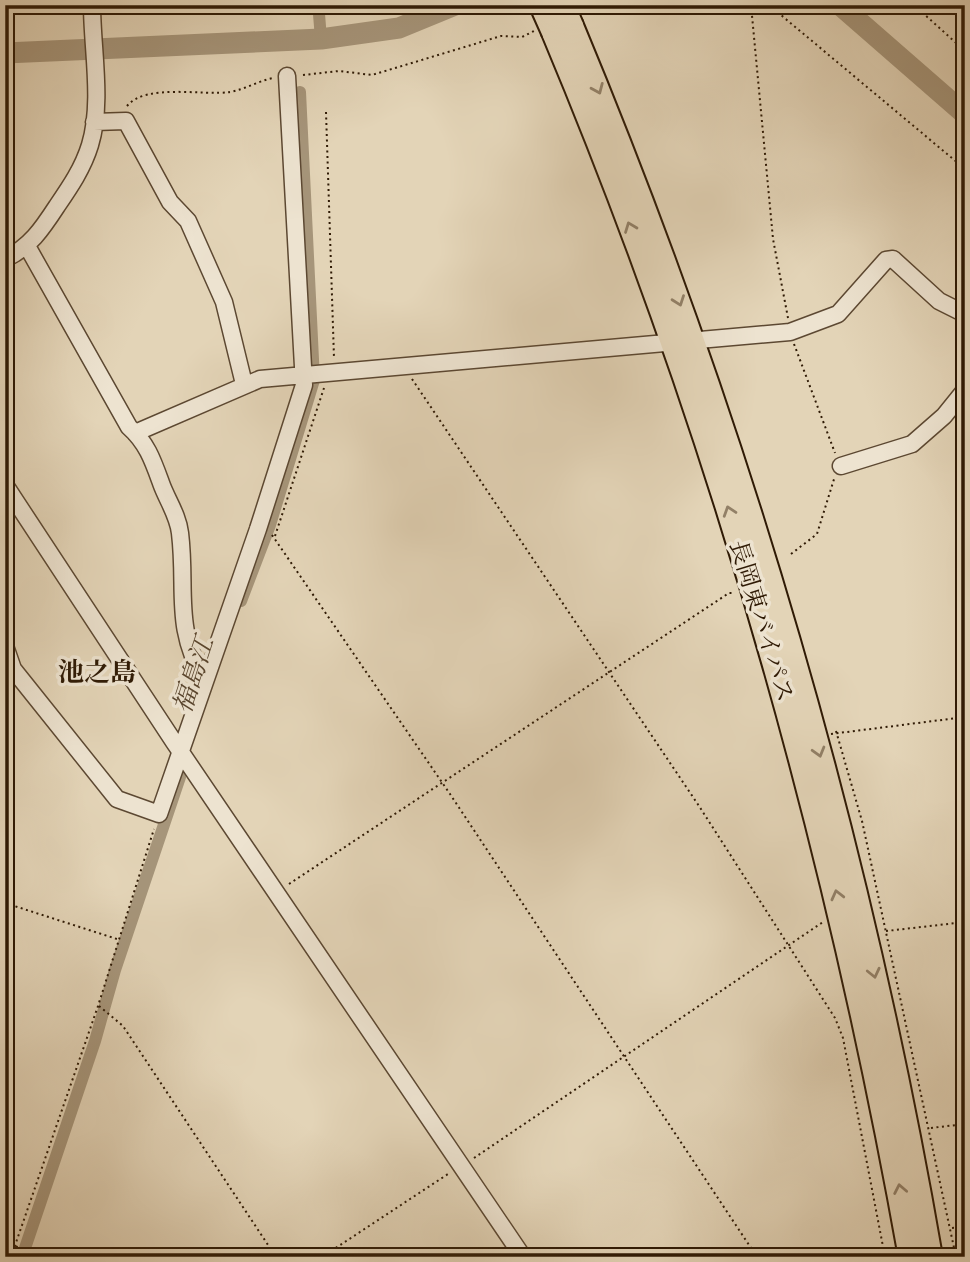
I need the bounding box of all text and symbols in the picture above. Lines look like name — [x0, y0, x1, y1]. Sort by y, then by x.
one-way arrow — [589, 82, 603, 94]
one-way arrow — [625, 222, 639, 234]
one-way arrow — [671, 295, 685, 307]
one-way arrow — [722, 506, 737, 518]
street label: 長岡東バイパス — [722, 537, 800, 706]
water label: 福島江 — [167, 629, 222, 717]
district label: 池之島 — [58, 657, 136, 689]
one-way arrow — [811, 746, 825, 758]
one-way arrow — [831, 889, 845, 901]
one-way arrow — [865, 967, 880, 979]
one-way arrow — [893, 1184, 908, 1195]

